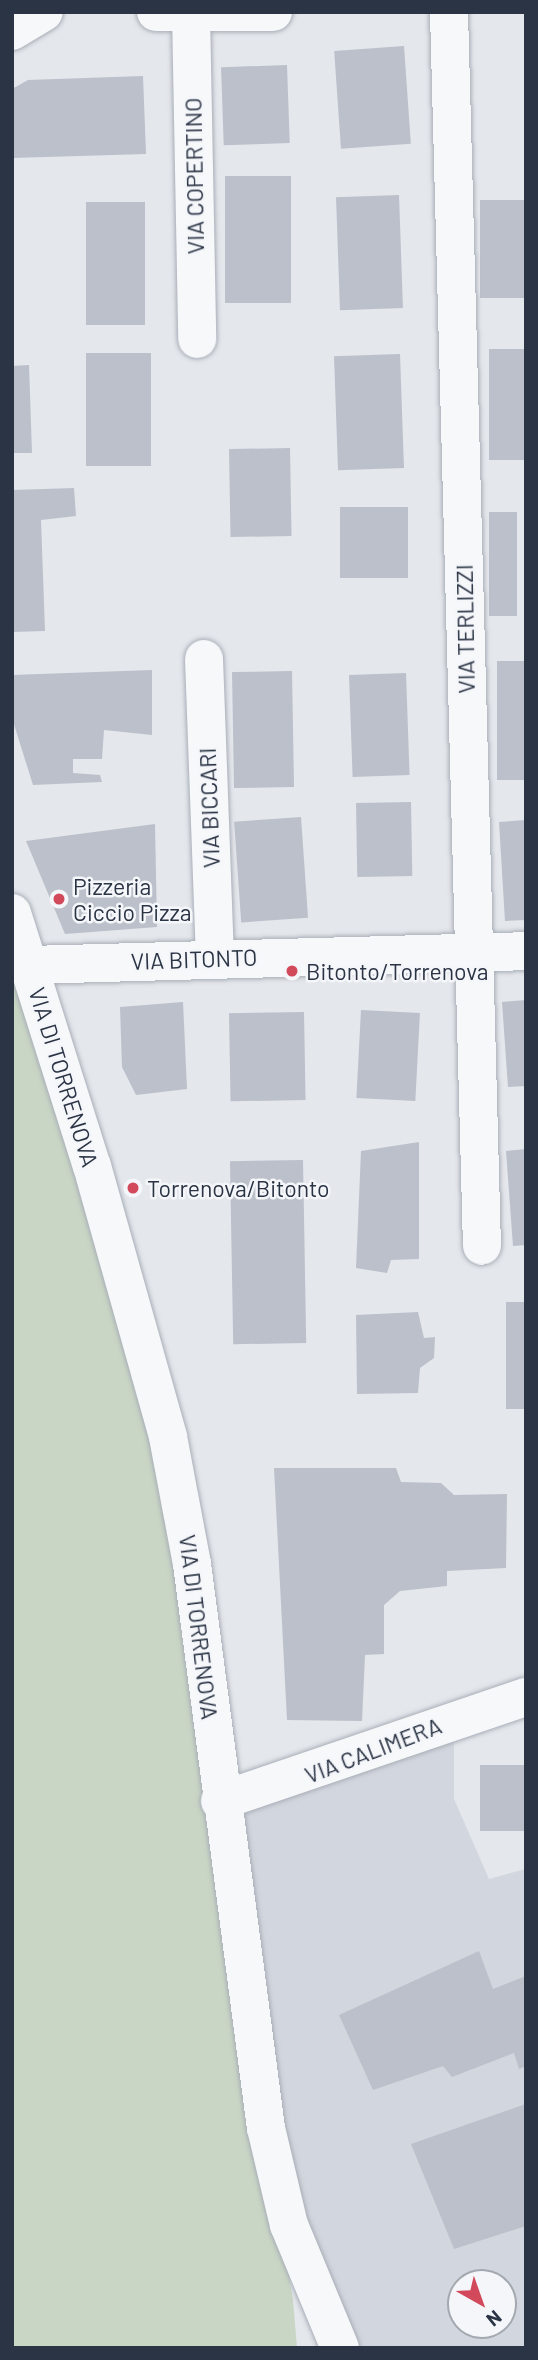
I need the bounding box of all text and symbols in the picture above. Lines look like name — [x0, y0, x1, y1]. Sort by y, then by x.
street label: VIA COPERTINO — [179, 97, 209, 255]
street label: VIA TERLIZZI — [450, 564, 480, 694]
street label: VIA BICCARI — [193, 747, 225, 869]
place label: Pizzeria Ciccio Pizza — [73, 872, 191, 926]
marker: Pizzeria Ciccio Pizza — [51, 891, 67, 907]
street label: VIA BITONTO — [130, 943, 258, 975]
place label: Bitonto/Torrenova — [306, 957, 489, 985]
marker: Bitonto/Torrenova — [284, 963, 300, 979]
street label: VIA DI TORRENOVA — [24, 984, 104, 1170]
place label: Torrenova/Bitonto — [147, 1174, 330, 1202]
marker: Torrenova/Bitonto — [125, 1180, 141, 1196]
street label: VIA DI TORRENOVA — [174, 1533, 224, 1721]
street label: VIA CALIMERA — [301, 1711, 445, 1789]
north arrow — [447, 2269, 517, 2339]
text: N — [482, 2306, 507, 2332]

